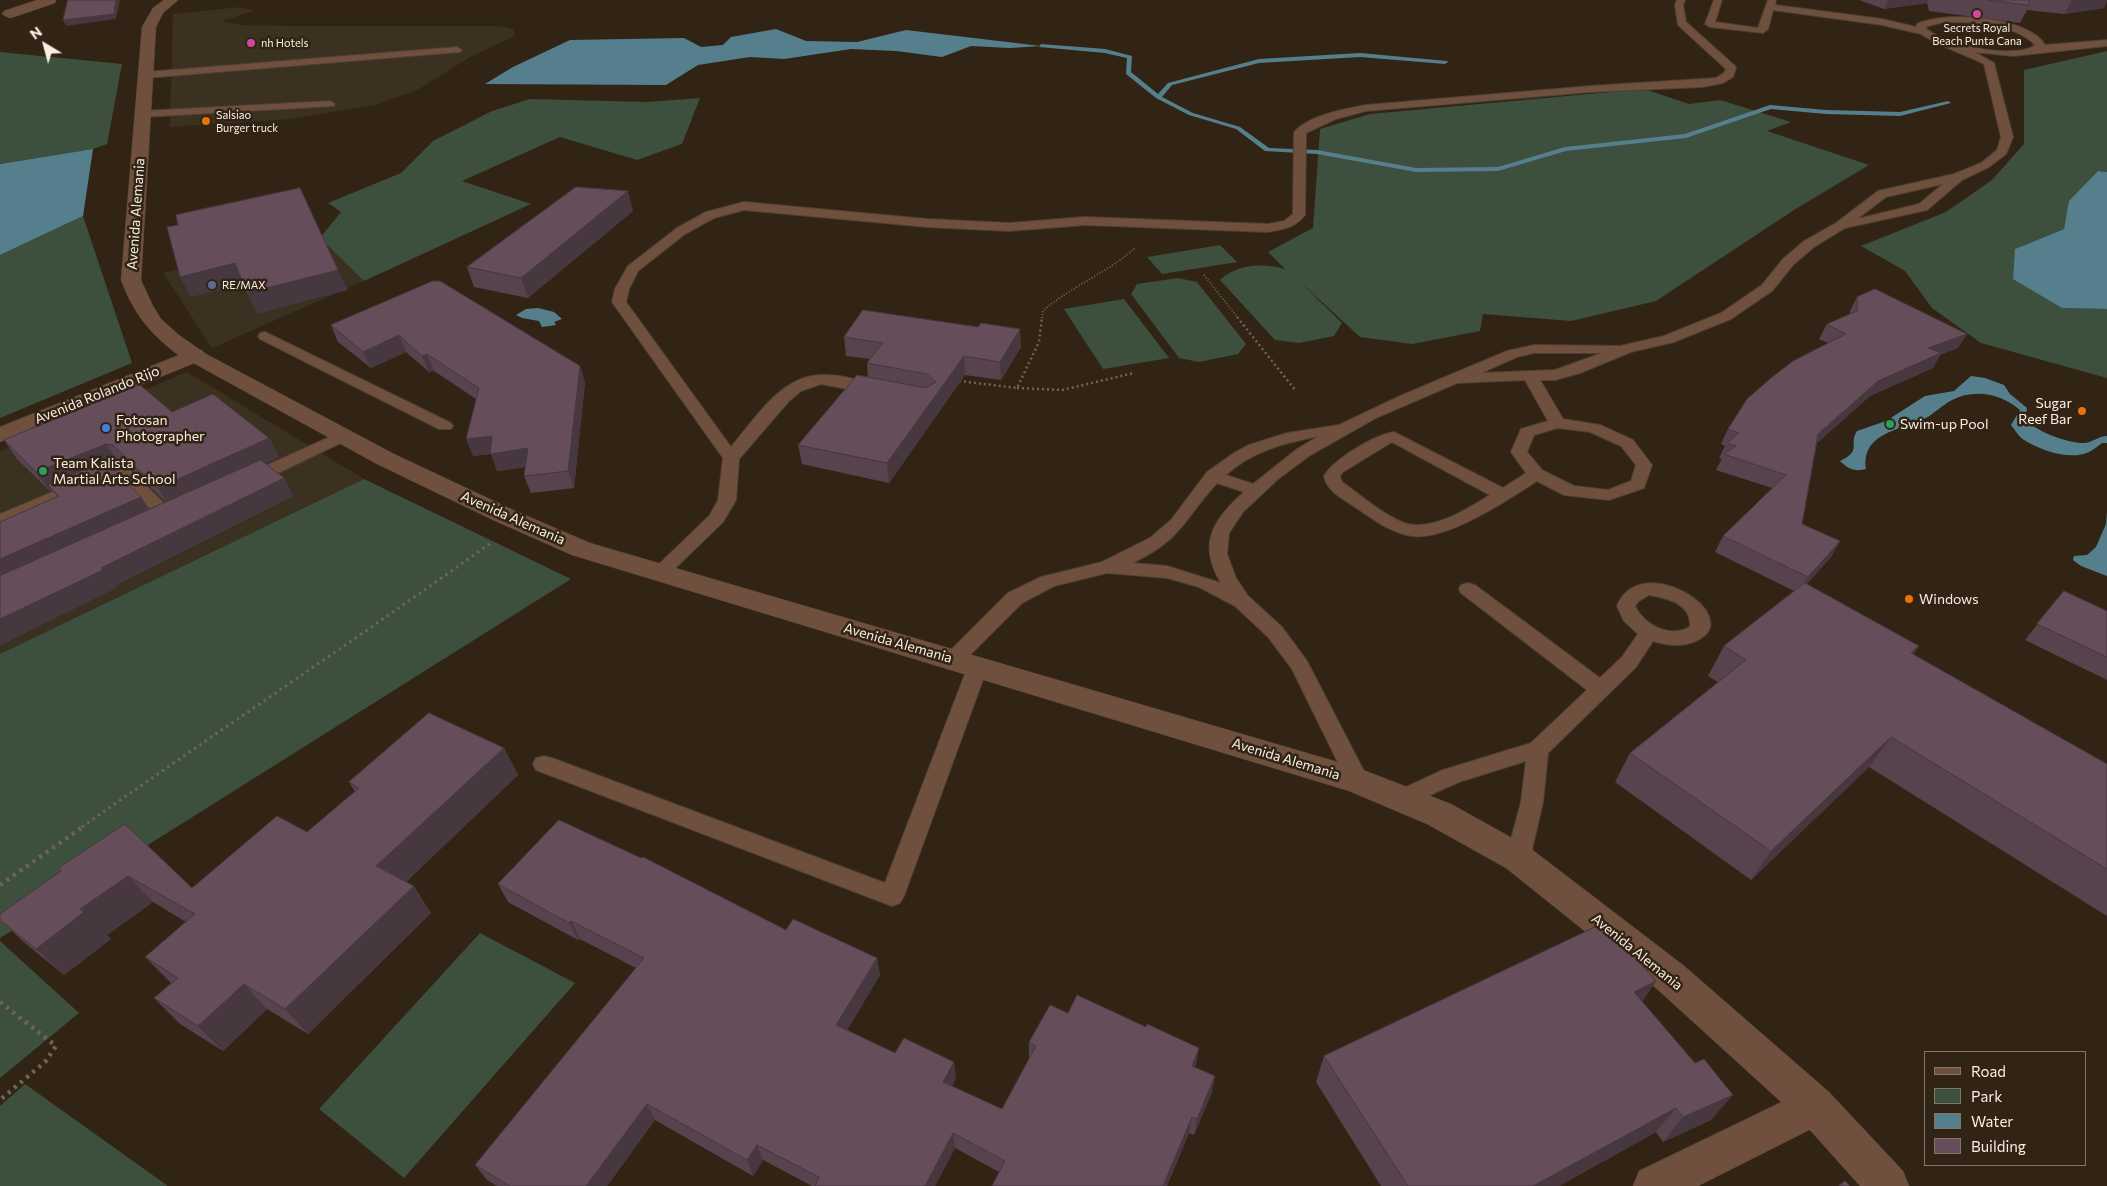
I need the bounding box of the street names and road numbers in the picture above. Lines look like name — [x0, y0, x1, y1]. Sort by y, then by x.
street label: Avenida Alemania — [124, 157, 148, 271]
street label: Avenida Rolando Rijo — [32, 362, 162, 428]
street label: Avenida Alemania — [458, 488, 568, 548]
street label: Avenida Alemania — [842, 619, 954, 667]
street label: Avenida Alemania — [1230, 735, 1342, 783]
street label: Avenida Alemania — [1588, 910, 1686, 994]

